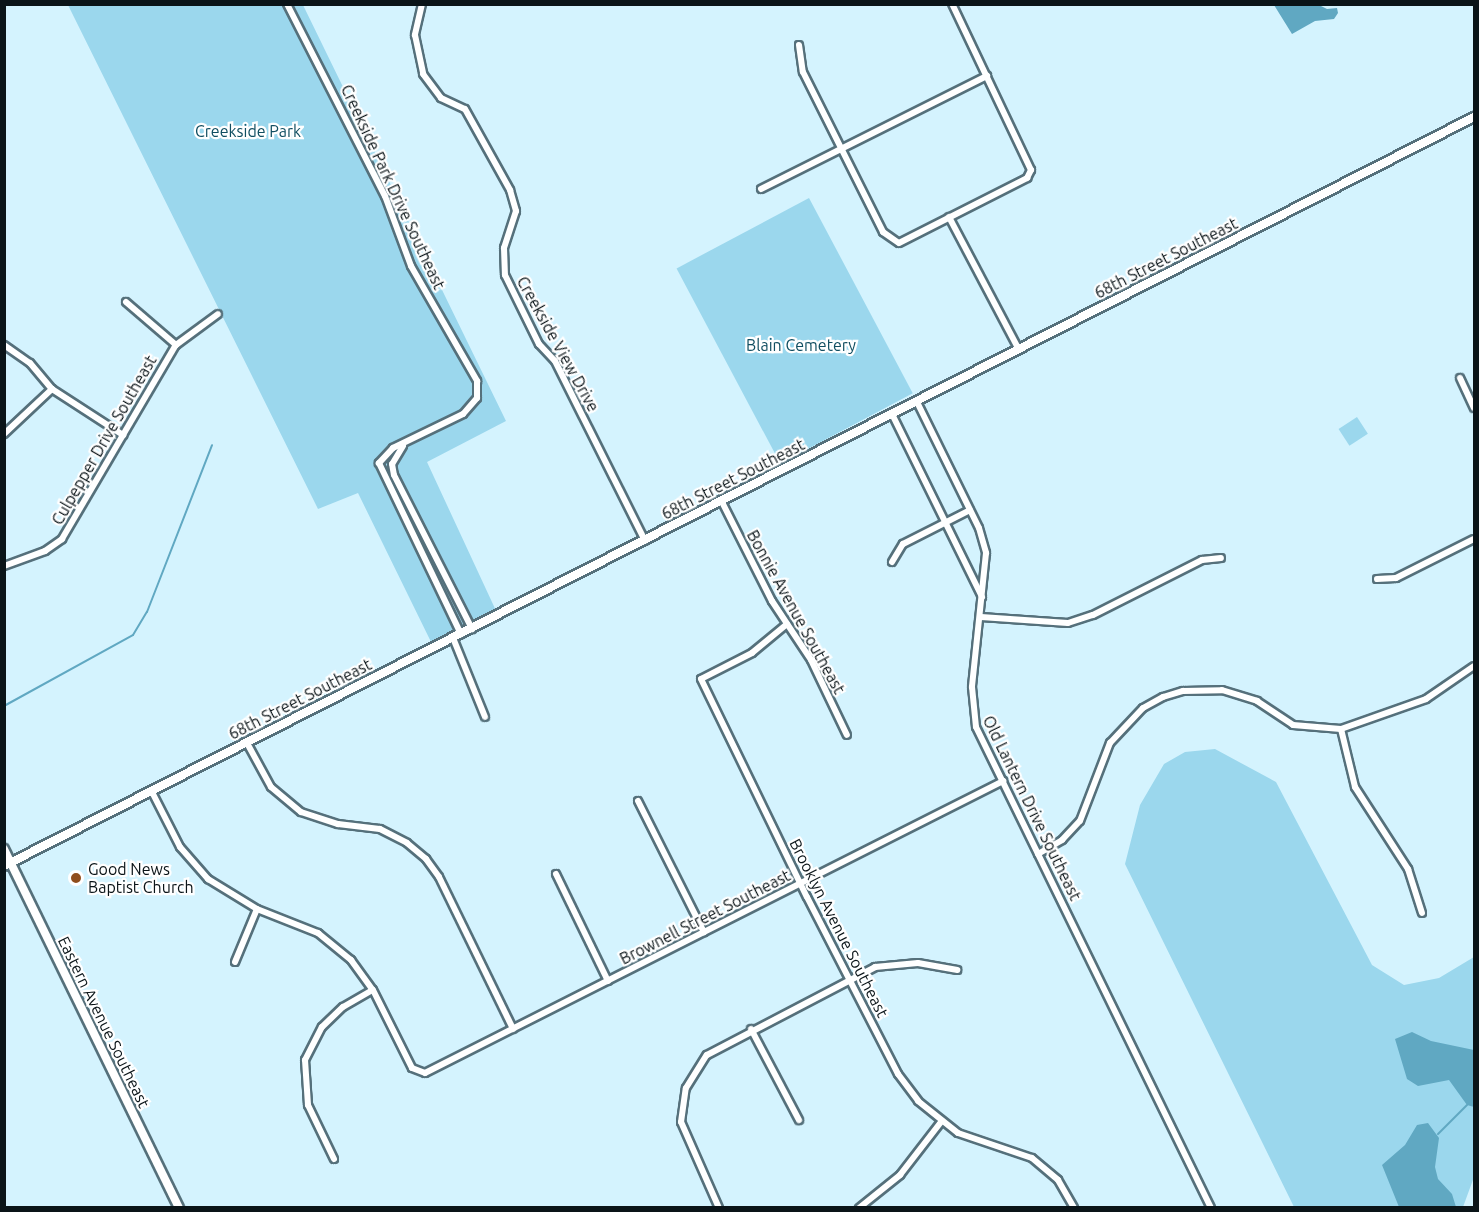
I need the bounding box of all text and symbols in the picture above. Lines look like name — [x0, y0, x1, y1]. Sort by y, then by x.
street label: Creekside Park Drive Southeast — [337, 82, 449, 292]
park label: Creekside Park — [195, 121, 301, 141]
street label: 68th Street Southeast — [1091, 214, 1241, 302]
street label: Creekside View Drive — [513, 273, 603, 415]
park label: Blain Cemetery — [746, 335, 856, 355]
street label: Culpepper Drive Southeast — [48, 352, 160, 528]
street label: 68th Street Southeast — [658, 435, 808, 523]
street label: Bonnie Avenue Southeast — [743, 527, 849, 697]
street label: 68th Street Southeast — [225, 655, 375, 743]
street label: Old Lantern Drive Southeast — [979, 712, 1085, 904]
street label: Brooklyn Avenue Southeast — [786, 835, 892, 1021]
place label: Good News Baptist Church — [88, 859, 194, 897]
street label: Brownell Street Southeast — [616, 866, 794, 968]
marker: Good News Baptist Church — [69, 871, 83, 885]
street label: Eastern Avenue Southeast — [54, 933, 154, 1111]

